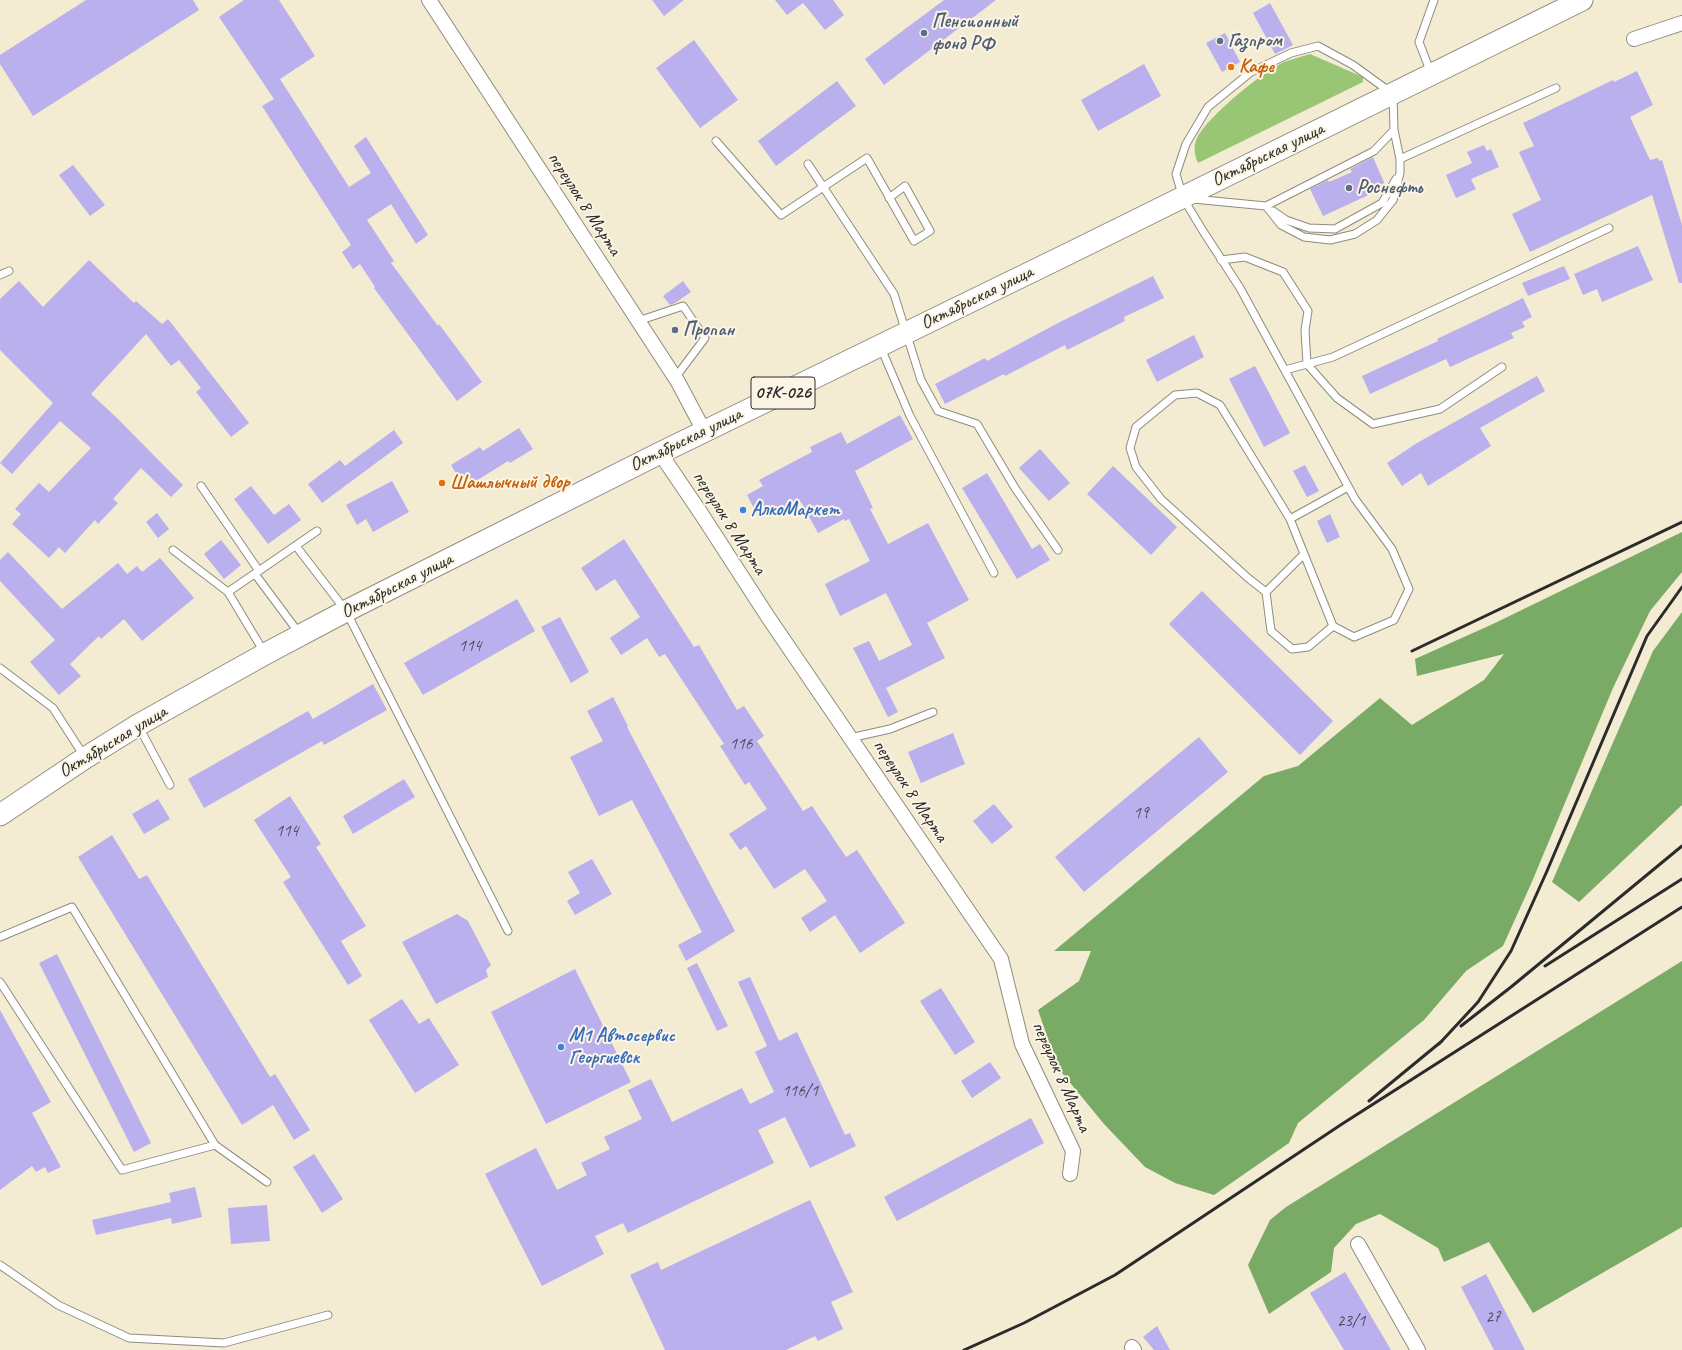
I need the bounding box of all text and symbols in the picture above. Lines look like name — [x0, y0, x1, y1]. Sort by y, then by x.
place label: Пенсионный фонд РФ — [932, 11, 1018, 55]
marker: Пенсионный фонд РФ — [919, 28, 929, 38]
place label: Газпром — [1228, 30, 1282, 52]
marker: Газпром — [1215, 36, 1225, 46]
place label: Кафе — [1239, 56, 1274, 78]
marker: Кафе — [1226, 62, 1236, 72]
street label: Октябрьская улица — [1208, 118, 1328, 192]
street label: переулок 8 Марта — [542, 148, 626, 260]
place label: Роснефть — [1357, 177, 1422, 199]
marker: Роснефть — [1344, 183, 1354, 193]
street label: Октябрьская улица — [917, 261, 1037, 335]
place label: Пропан — [683, 319, 734, 341]
marker: Пропан — [670, 325, 680, 335]
road number: 07К-026 — [751, 377, 815, 409]
street label: Октябрьская улица — [626, 403, 746, 477]
street label: переулок 8 Марта — [687, 467, 771, 579]
place label: Шашлычный двор — [450, 472, 570, 494]
marker: Шашлычный двор — [437, 478, 447, 488]
place label: АлкоМаркет — [751, 499, 840, 521]
marker: АлкоМаркет — [738, 505, 748, 515]
street label: Октябрьская улица — [337, 548, 457, 624]
house number: 114 — [459, 637, 481, 657]
street label: Октябрьская улица — [55, 701, 171, 783]
house number: 116 — [730, 735, 752, 755]
street label: переулок 8 Марта — [867, 735, 953, 847]
house number: 19 — [1133, 804, 1149, 824]
house number: 114 — [276, 822, 298, 842]
street label: переулок 8 Марта — [1026, 1018, 1096, 1136]
place label: М1 Автосервис Георгиевск — [569, 1025, 675, 1069]
marker: М1 Автосервис Георгиевск — [556, 1042, 566, 1052]
house number: 116/1 — [782, 1082, 818, 1102]
house number: 27 — [1485, 1308, 1501, 1328]
house number: 23/1 — [1337, 1312, 1365, 1332]

